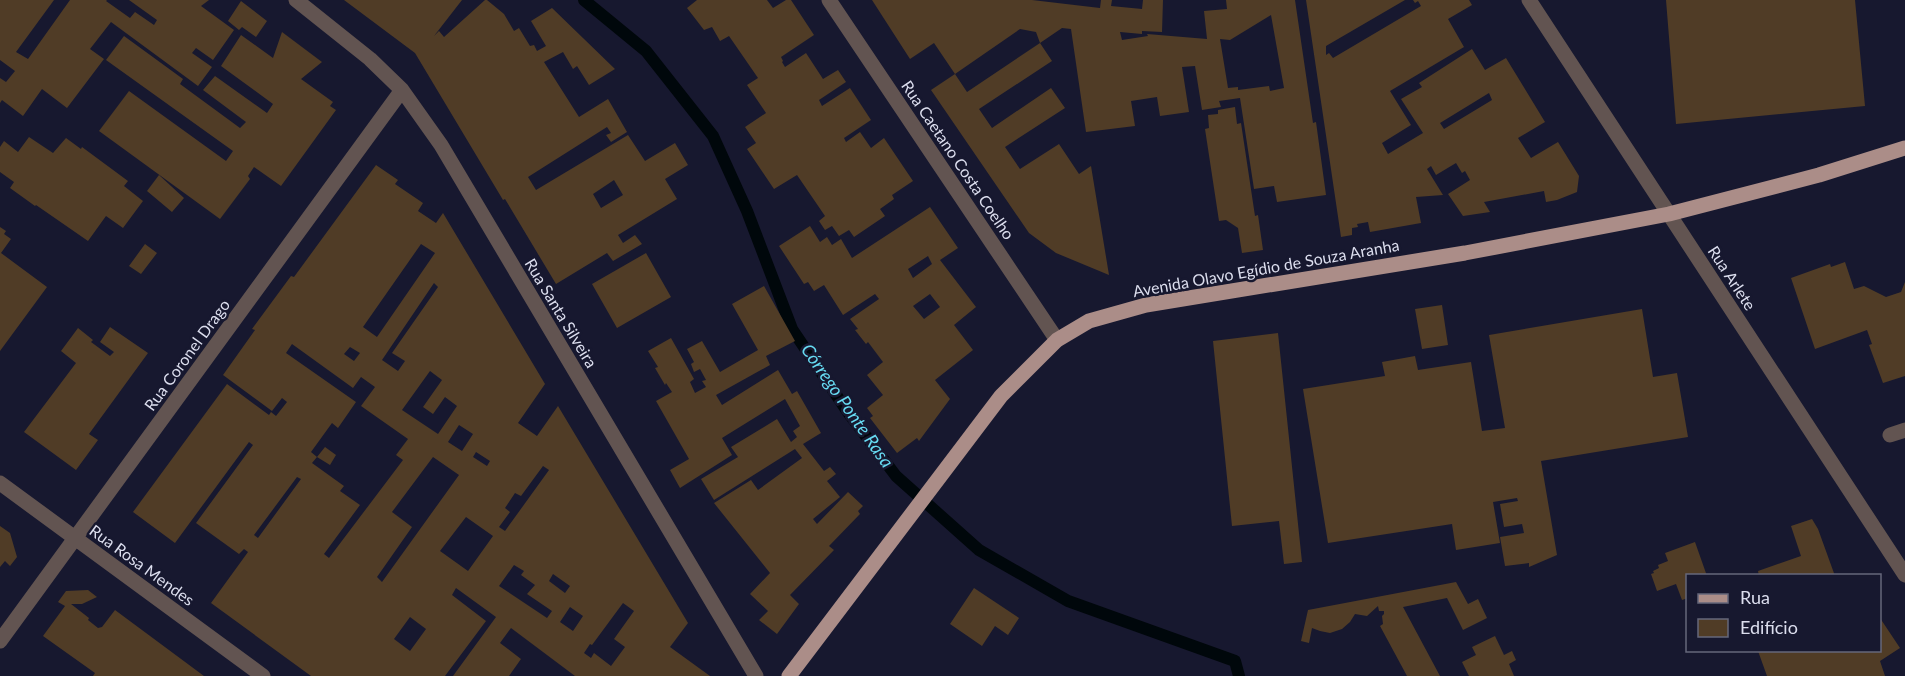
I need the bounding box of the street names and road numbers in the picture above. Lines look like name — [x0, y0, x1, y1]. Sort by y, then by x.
street label: Rua Caetano Costa Coelho — [898, 77, 1019, 243]
street label: Avenida Olavo Egídio de Souza Aranha — [1131, 235, 1401, 300]
street label: Rua Arlete — [1705, 242, 1760, 314]
street label: Rua Santa Silveira — [521, 255, 602, 371]
street label: Rua Coronel Drago — [140, 295, 233, 414]
street label: Rua Rosa Mendes — [86, 520, 198, 609]

